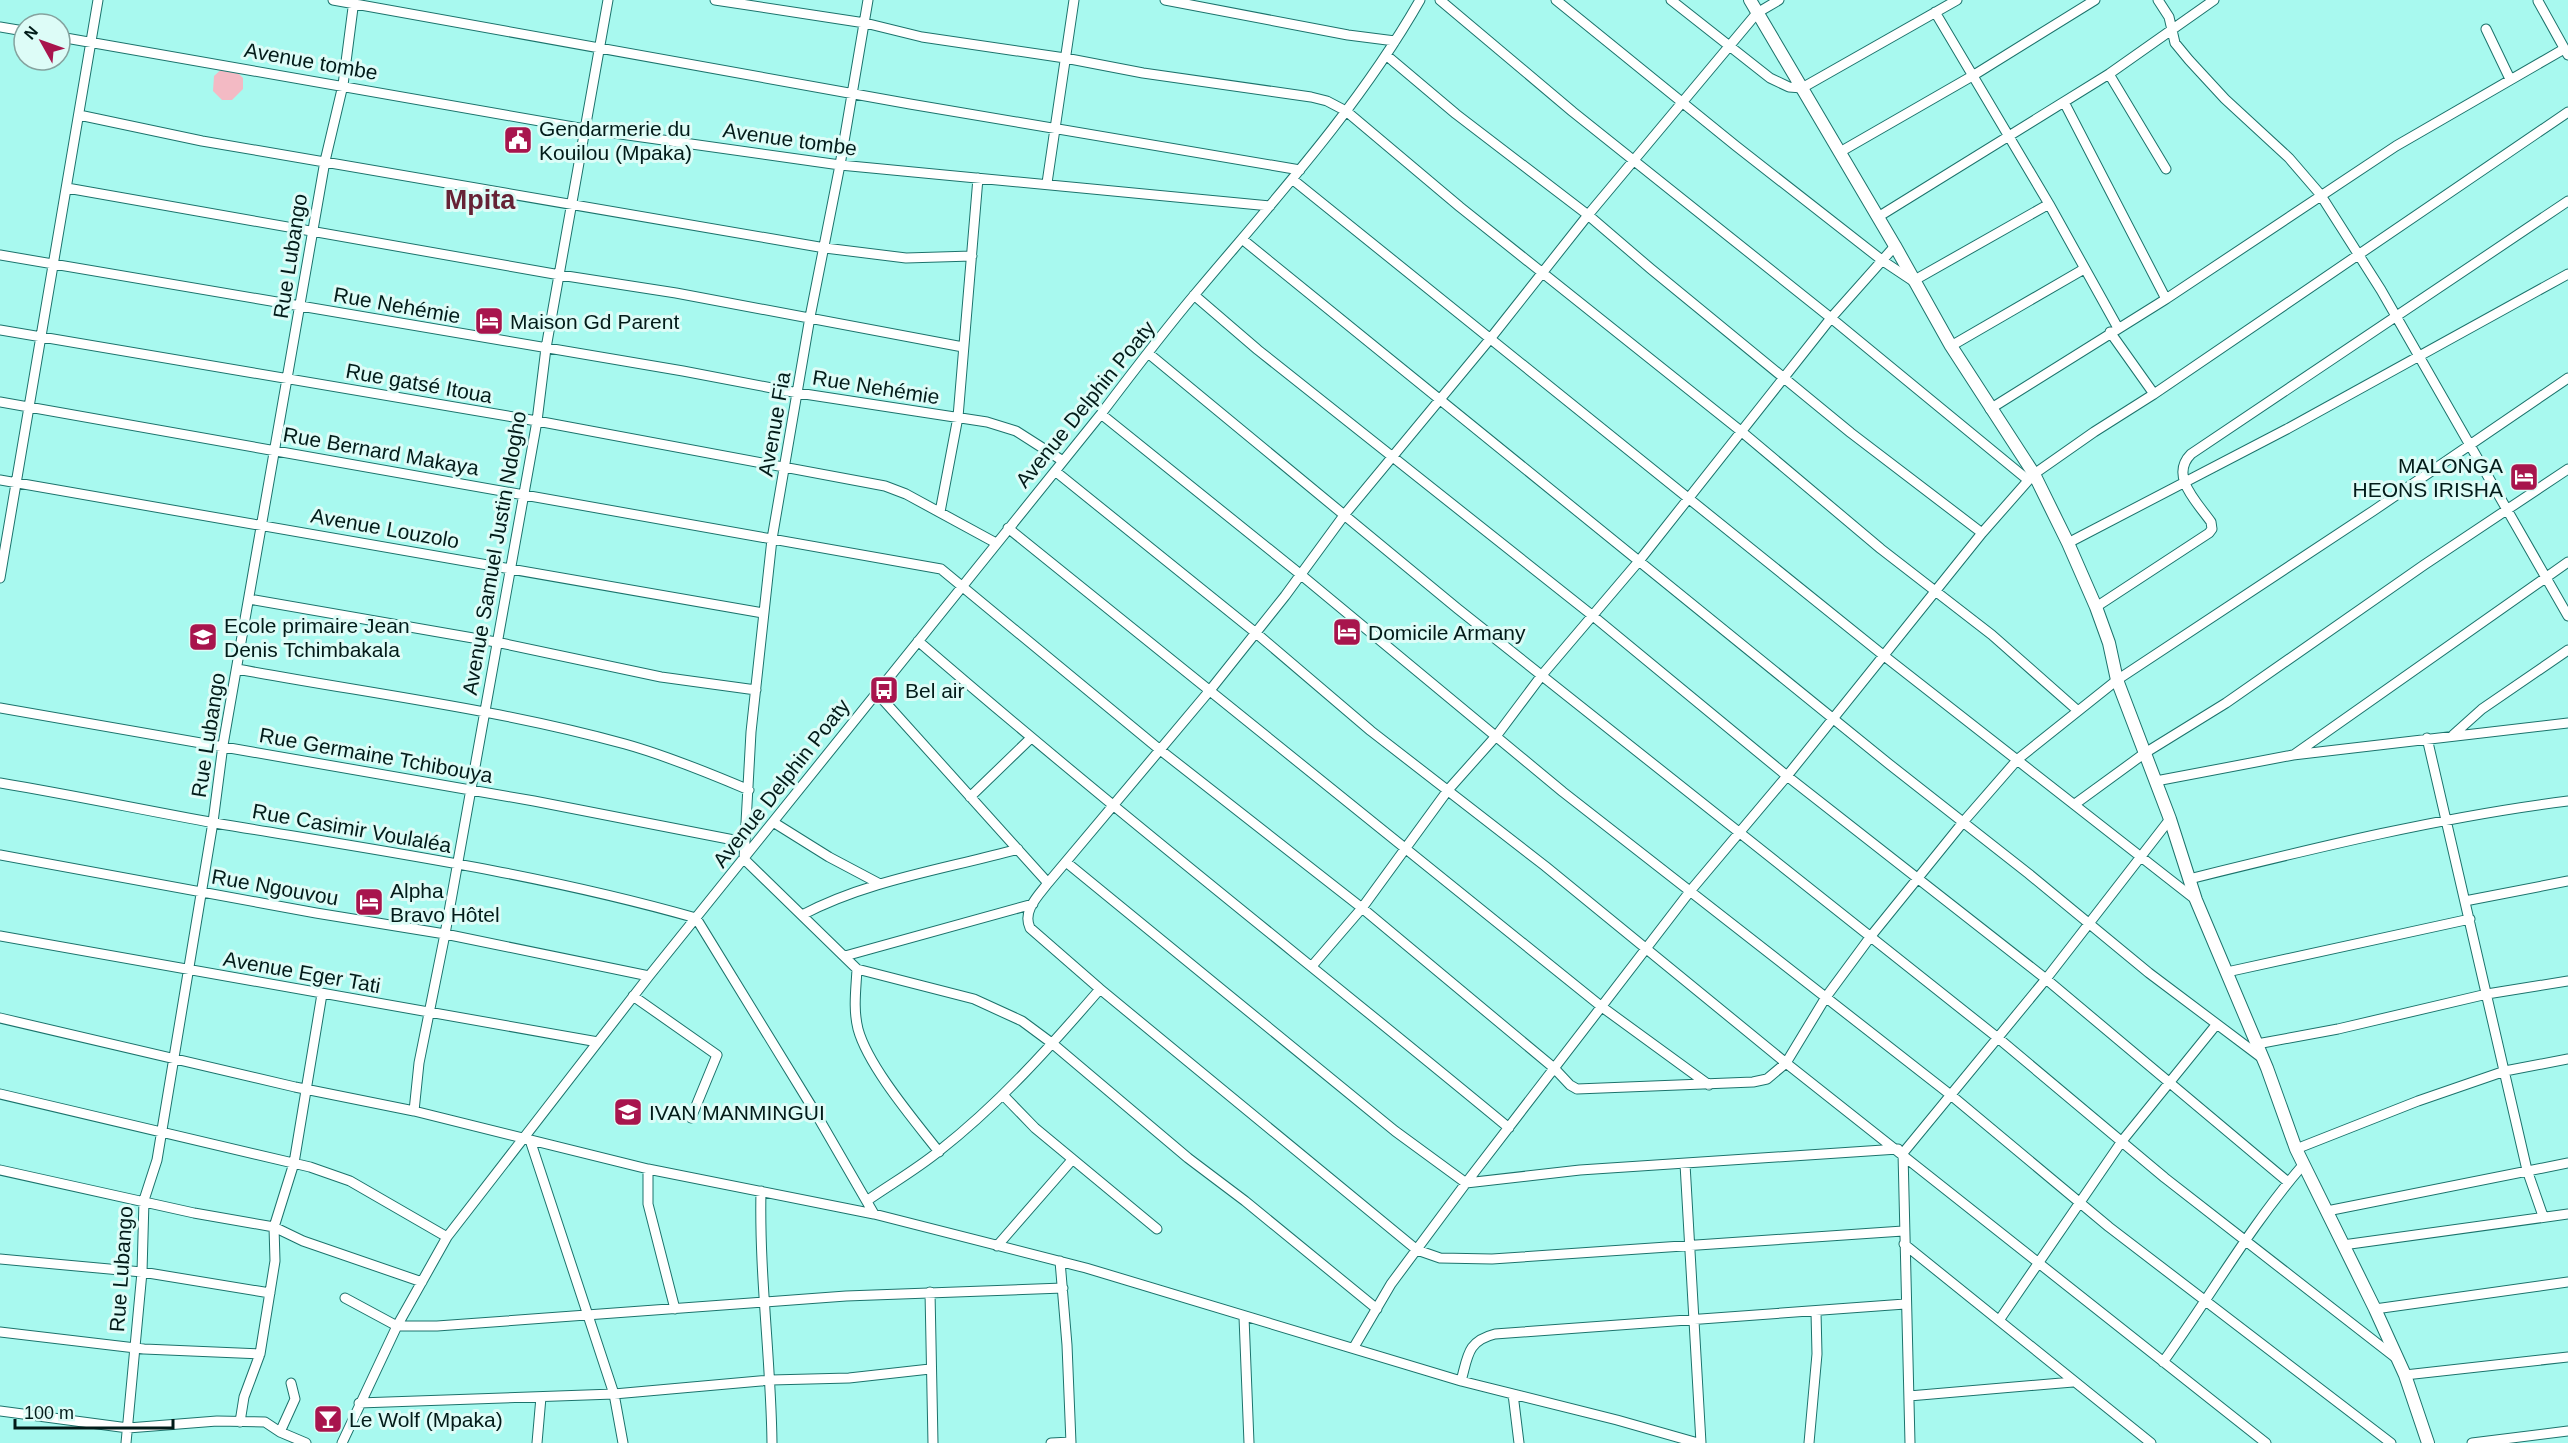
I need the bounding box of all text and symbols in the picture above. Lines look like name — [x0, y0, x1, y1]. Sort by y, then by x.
north arrow — [12, 12, 72, 72]
text: N — [21, 23, 41, 43]
street label: Avenue tombe — [243, 38, 379, 84]
place label: Gendarmerie du Kouilou (Mpaka) — [539, 117, 692, 164]
street label: Avenue tombe — [722, 118, 858, 160]
public building icon: Gendarmerie du Kouilou (Mpaka) — [502, 124, 534, 156]
district label: Mpita — [445, 185, 516, 215]
street label: Rue Lubango — [269, 192, 311, 320]
street label: Rue Nehémie — [332, 283, 462, 327]
hotel icon: Maison Gd Parent — [473, 305, 505, 337]
place label: Maison Gd Parent — [510, 310, 679, 333]
street label: Avenue Delphin Poaty — [1011, 316, 1160, 492]
street label: Rue gatsé Itoua — [344, 359, 494, 407]
street label: Rue Nehémie — [811, 366, 941, 408]
street label: Avenue Fia — [753, 370, 795, 478]
street label: Avenue Samuel Justin Ndogho — [458, 409, 530, 697]
street label: Rue Bernard Makaya — [281, 422, 481, 480]
place label: MALONGA HEONS IRISHA — [2352, 454, 2503, 501]
hotel icon: MALONGA HEONS IRISHA — [2508, 461, 2540, 493]
street label: Avenue Louzolo — [309, 504, 461, 552]
place label: Ecole primaire Jean Denis Tchimbakala — [224, 614, 410, 661]
hotel icon: Domicile Armany — [1331, 616, 1363, 648]
school or university icon: Ecole primaire Jean Denis Tchimbakala — [187, 621, 219, 653]
place label: Domicile Armany — [1368, 621, 1526, 644]
street label: Rue Lubango — [187, 671, 229, 799]
bus stop icon: Bel air — [868, 674, 900, 706]
place label: Bel air — [905, 679, 965, 702]
street label: Avenue Delphin Poaty — [708, 694, 854, 872]
street label: Rue Germaine Tchibouya — [258, 723, 495, 787]
street label: Rue Casimir Voulaléa — [251, 799, 454, 857]
street label: Rue Ngouvou — [210, 865, 340, 909]
place label: Alpha Bravo Hôtel — [390, 879, 500, 926]
hotel icon: Alpha Bravo Hôtel — [353, 886, 385, 918]
street label: Avenue Eger Tati — [222, 947, 382, 997]
school or university icon: IVAN MANMINGUI — [612, 1096, 644, 1128]
place label: IVAN MANMINGUI — [649, 1101, 825, 1124]
street label: Rue Lubango — [105, 1205, 137, 1333]
scale bar — [15, 1392, 172, 1430]
text: 100 m — [24, 1403, 74, 1423]
bar icon: Le Wolf (Mpaka) — [312, 1403, 344, 1435]
place label: Le Wolf (Mpaka) — [349, 1408, 503, 1431]

